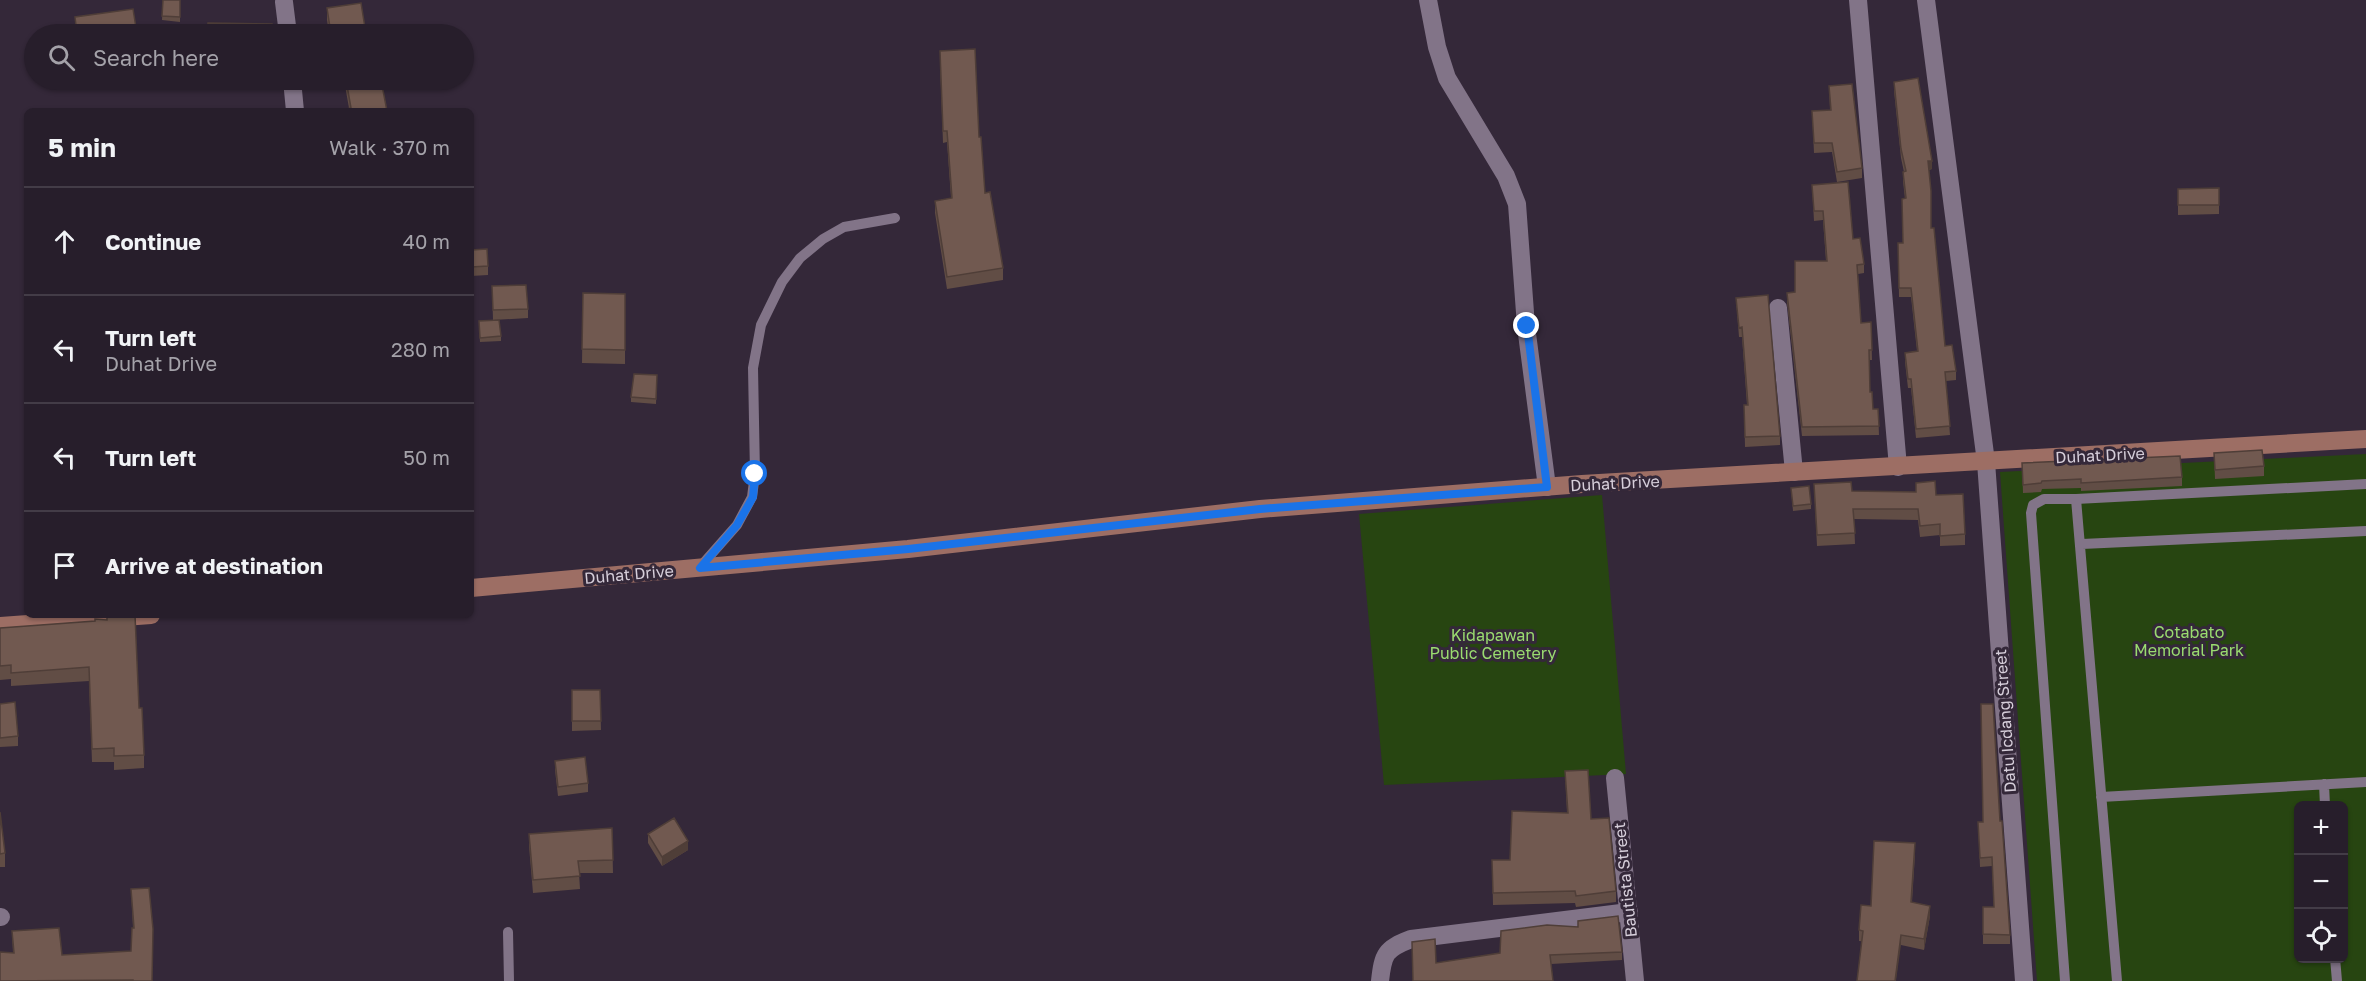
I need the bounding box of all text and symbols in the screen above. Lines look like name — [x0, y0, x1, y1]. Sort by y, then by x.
search box — [24, 24, 474, 90]
icon: search — [45, 41, 78, 74]
text: Search here — [93, 44, 219, 71]
text: 5 min — [48, 132, 116, 163]
text: Walk · 370 m — [329, 135, 450, 159]
icon: ahead — [48, 225, 81, 258]
text: Continue — [105, 228, 201, 255]
text: 40 m — [403, 229, 450, 253]
route end — [1513, 312, 1539, 338]
text: Turn left — [105, 324, 196, 351]
icon: left — [48, 333, 81, 366]
text: 280 m — [391, 337, 450, 361]
text: Duhat Drive — [105, 351, 217, 375]
icon: left — [48, 441, 81, 474]
street label: Duhat Drive — [2055, 443, 2145, 467]
text: Turn left — [105, 444, 196, 471]
text: 50 m — [403, 445, 450, 469]
route start — [741, 460, 767, 486]
street label: Duhat Drive — [1570, 471, 1660, 495]
icon: arrive — [48, 549, 81, 582]
text: Arrive at destination — [105, 552, 323, 579]
street label: Duhat Drive — [583, 560, 675, 588]
park label: Cotabato Memorial Park — [2134, 622, 2244, 660]
park label: Kidapawan Public Cemetery — [1429, 625, 1557, 663]
street label: Datu Icdang Street — [1990, 649, 2020, 793]
map controls — [2294, 801, 2348, 963]
button: + — [2294, 801, 2348, 855]
street label: Bautista Street — [1609, 822, 1641, 938]
button: − — [2294, 855, 2348, 909]
button: locate — [2294, 909, 2348, 963]

